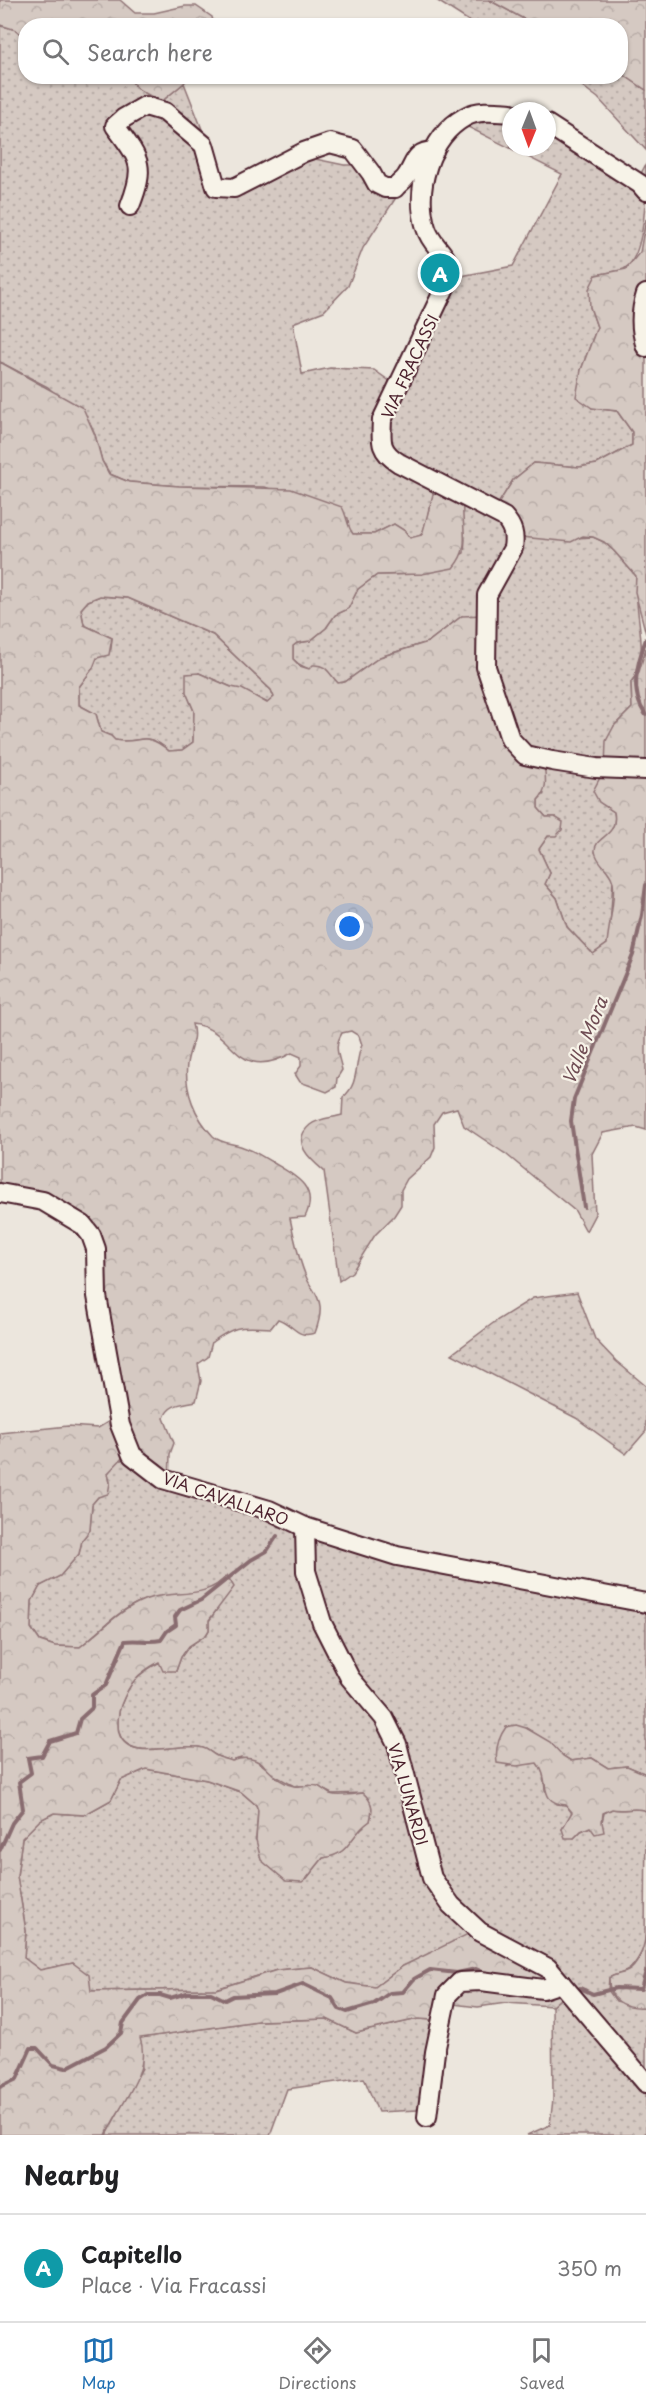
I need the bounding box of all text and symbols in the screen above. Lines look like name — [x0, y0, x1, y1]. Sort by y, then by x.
search box — [18, 18, 628, 84]
icon: search — [39, 35, 72, 68]
text: Search here — [87, 35, 213, 68]
north arrow — [502, 102, 556, 156]
pin: A — [420, 250, 460, 296]
street label: VIA FRACASSI — [374, 310, 444, 422]
your location — [335, 912, 364, 941]
water label: Valle Mora — [554, 991, 614, 1088]
street label: VIA CAVALLARO — [160, 1465, 292, 1531]
street label: VIA LUNARDI — [383, 1740, 435, 1848]
text: Nearby — [24, 2155, 119, 2194]
text: Capitello — [81, 2237, 182, 2270]
text: A — [36, 2253, 51, 2283]
text: 350 m — [557, 2253, 622, 2283]
text: Place · Via Fracassi — [81, 2270, 267, 2300]
tab: Map — [81, 2334, 116, 2394]
tab: Directions — [278, 2334, 356, 2394]
tab: Saved — [519, 2334, 565, 2394]

